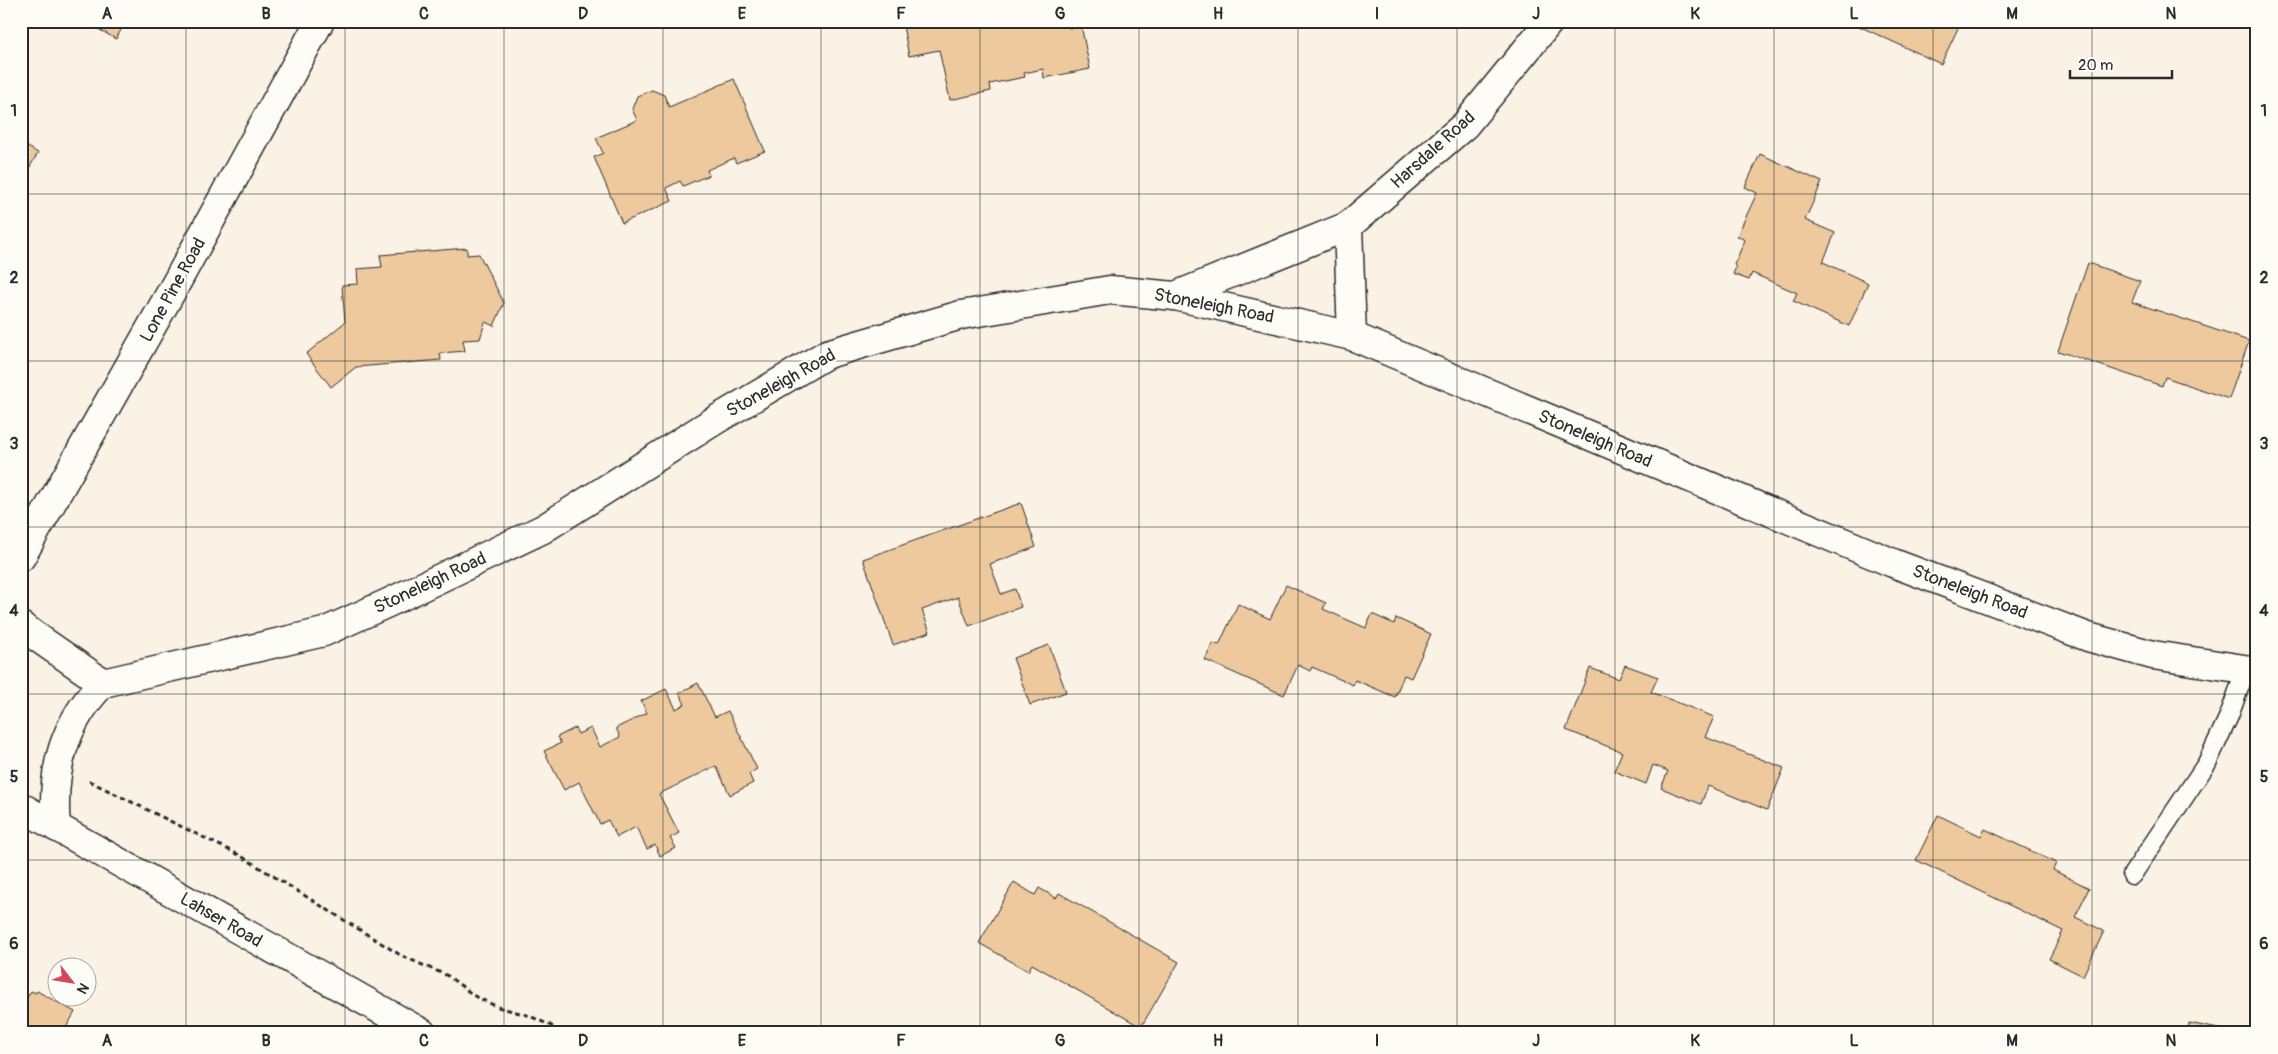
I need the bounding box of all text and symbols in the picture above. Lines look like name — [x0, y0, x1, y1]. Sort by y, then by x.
text: A — [102, 4, 113, 24]
text: B — [261, 4, 271, 24]
text: C — [419, 4, 429, 24]
text: D — [578, 4, 588, 24]
text: E — [738, 4, 747, 24]
text: F — [896, 4, 906, 24]
text: G — [1055, 4, 1066, 24]
text: H — [1213, 4, 1223, 24]
text: I — [1375, 4, 1379, 24]
text: J — [1532, 4, 1540, 24]
text: K — [1690, 4, 1700, 24]
text: L — [1849, 4, 1859, 24]
text: M — [2006, 4, 2018, 24]
text: N — [2166, 4, 2177, 24]
scale bar — [2070, 48, 2173, 80]
text: 20 m — [2078, 56, 2113, 75]
text: 1 — [11, 101, 17, 121]
text: 1 — [2261, 101, 2267, 121]
street label: Harsdale Road — [1386, 106, 1480, 194]
street label: Lone Pine Road — [135, 234, 211, 346]
text: 2 — [10, 268, 19, 288]
text: 2 — [2260, 268, 2269, 288]
street label: Stoneleigh Road — [1152, 283, 1276, 329]
street label: Stoneleigh Road — [722, 343, 840, 423]
street label: Stoneleigh Road — [1535, 405, 1655, 473]
text: 3 — [10, 434, 19, 454]
text: 3 — [2260, 434, 2269, 454]
street label: Stoneleigh Road — [370, 547, 490, 619]
street label: Stoneleigh Road — [1909, 559, 2031, 625]
text: 4 — [9, 601, 19, 621]
text: 4 — [2259, 601, 2269, 621]
text: 5 — [10, 767, 19, 787]
text: 5 — [2260, 767, 2269, 787]
street label: Lahser Road — [176, 887, 266, 953]
text: 6 — [9, 934, 19, 954]
text: 6 — [2259, 934, 2269, 954]
north arrow — [48, 956, 98, 1006]
text: N — [73, 980, 92, 997]
text: A — [102, 1031, 113, 1051]
text: B — [261, 1031, 271, 1051]
text: C — [419, 1031, 429, 1051]
text: D — [578, 1031, 588, 1051]
text: E — [738, 1031, 747, 1051]
text: F — [896, 1031, 906, 1051]
text: G — [1055, 1031, 1066, 1051]
text: H — [1213, 1031, 1223, 1051]
text: I — [1375, 1031, 1379, 1051]
text: J — [1532, 1031, 1540, 1051]
text: K — [1690, 1031, 1700, 1051]
text: L — [1849, 1031, 1859, 1051]
text: M — [2006, 1031, 2018, 1051]
text: N — [2166, 1031, 2177, 1051]

